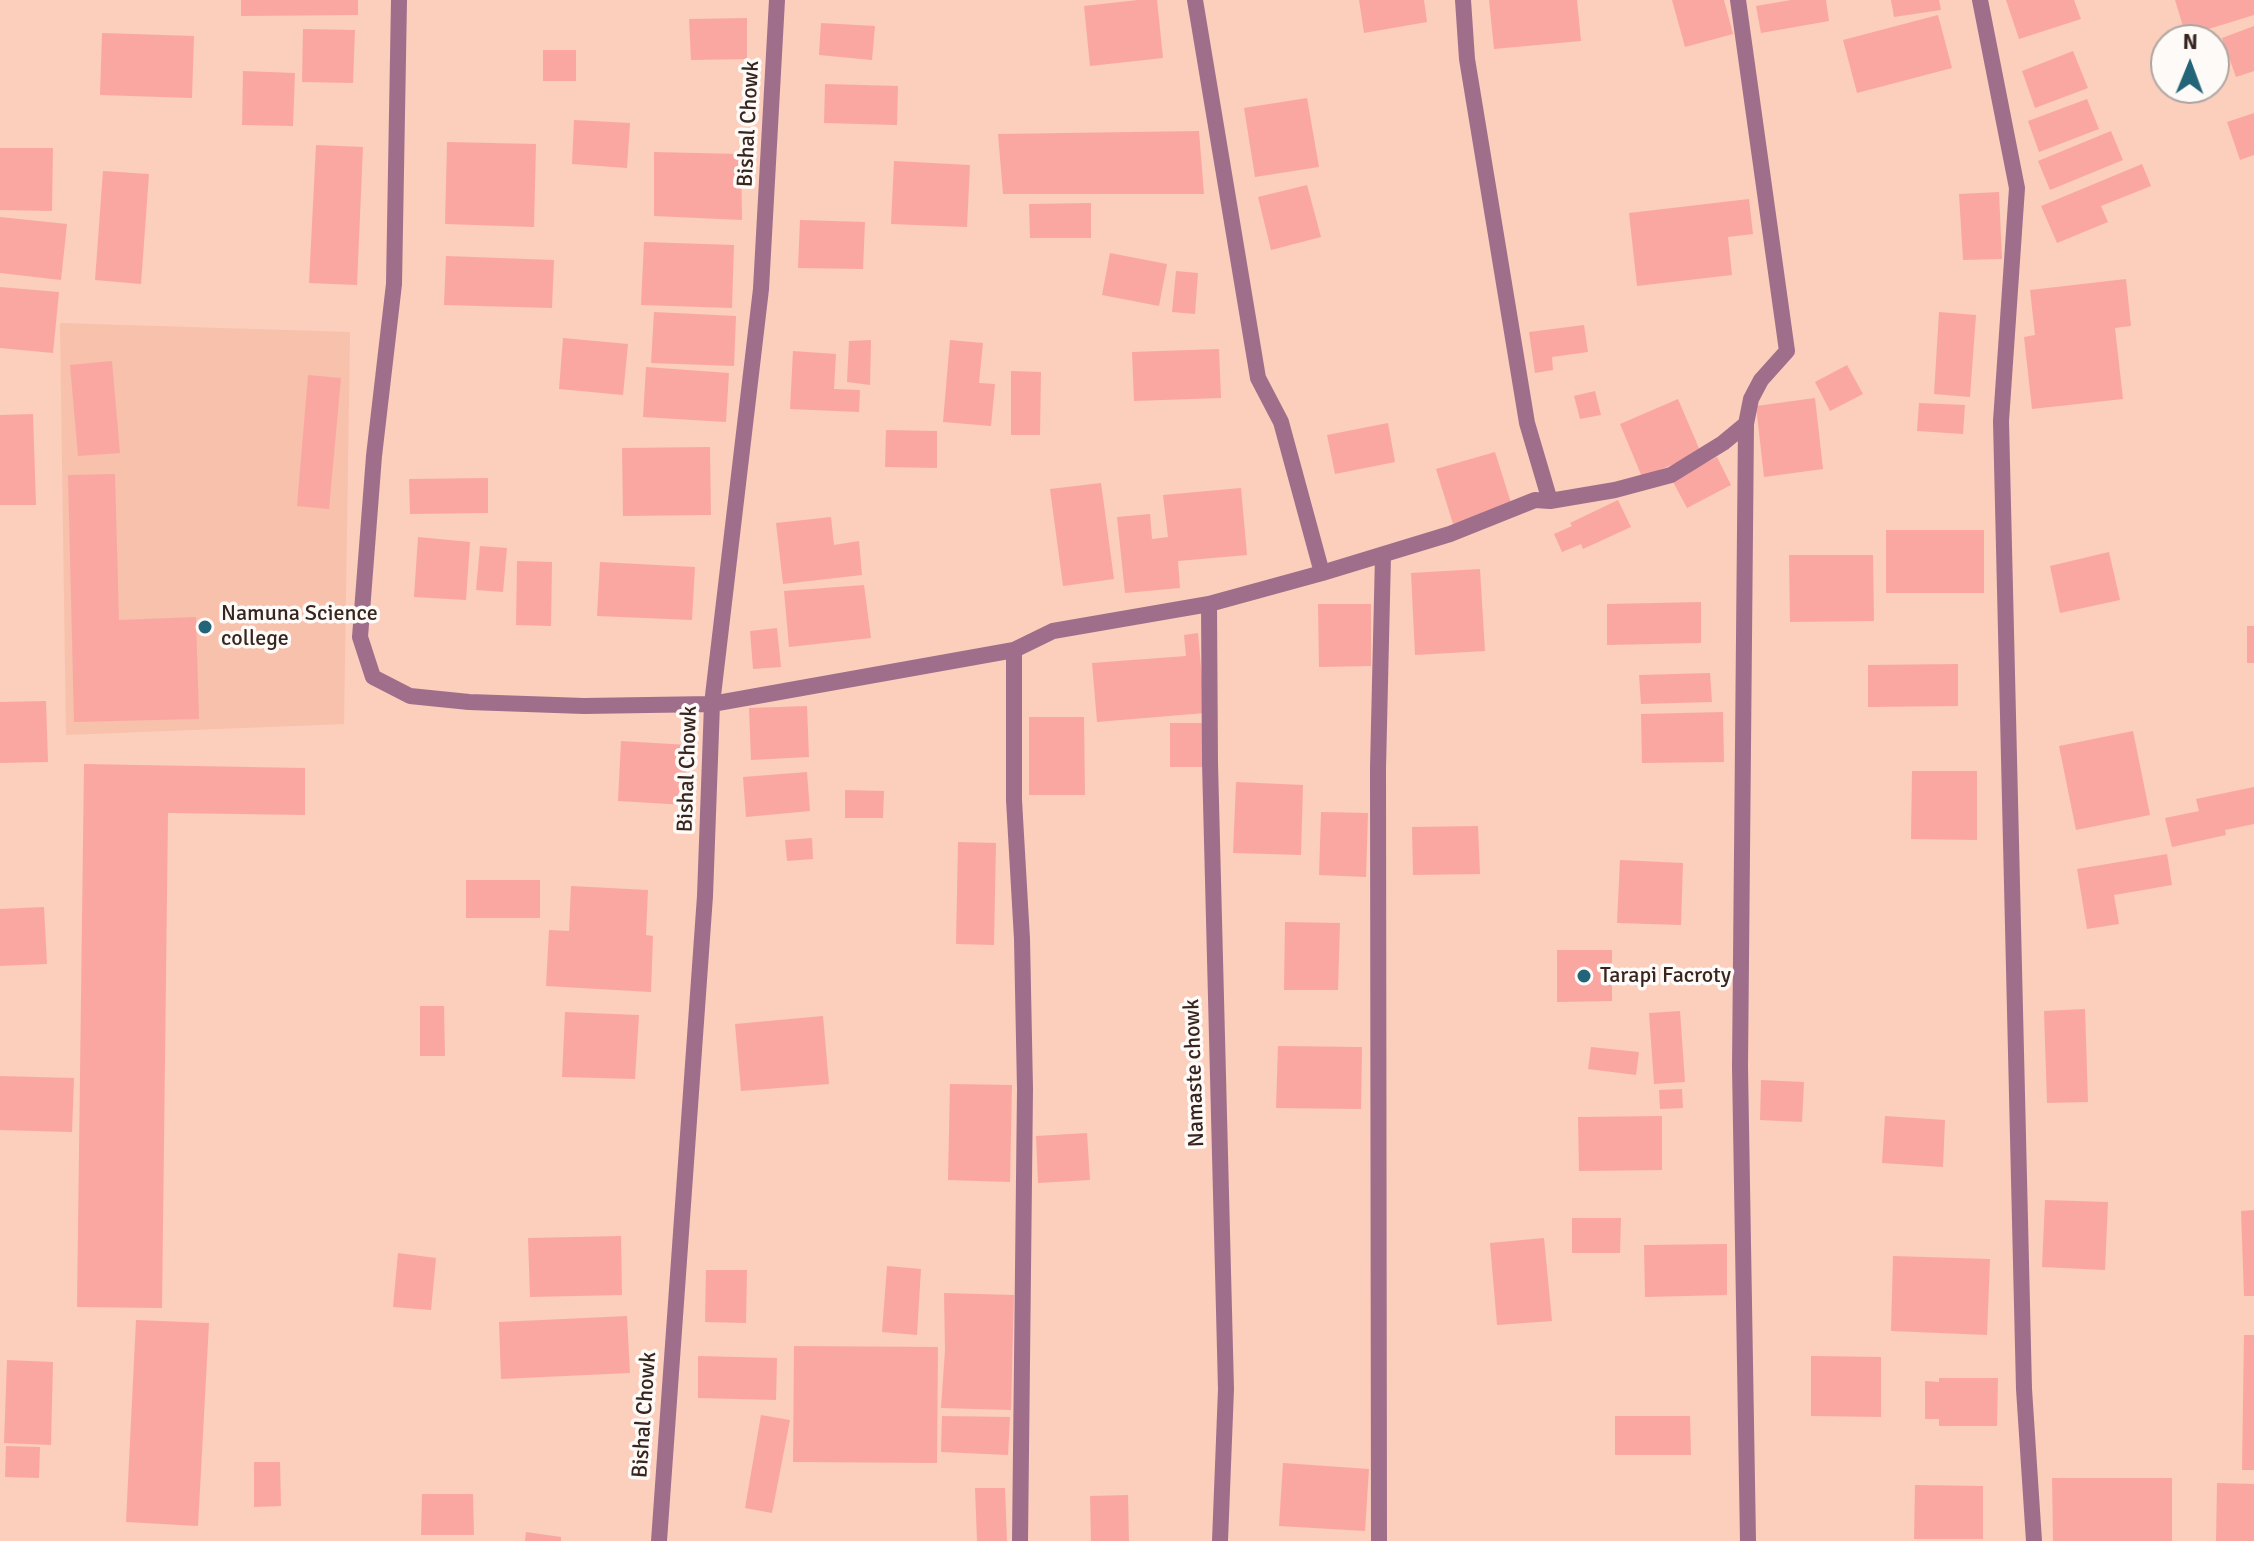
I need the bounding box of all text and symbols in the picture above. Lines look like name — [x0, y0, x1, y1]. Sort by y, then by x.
north arrow — [2150, 24, 2230, 104]
text: N — [2183, 28, 2198, 55]
street label: Bishal Chowk — [733, 60, 765, 188]
place label: Namuna Science college — [221, 601, 378, 652]
marker: Namuna Science college — [196, 618, 214, 636]
street label: Bishal Chowk — [673, 705, 703, 833]
place label: Tarapi Facroty — [1600, 963, 1731, 989]
marker: Tarapi Facroty — [1575, 967, 1593, 985]
street label: Namaste chowk — [1179, 998, 1211, 1148]
street label: Bishal Chowk — [627, 1351, 663, 1479]

